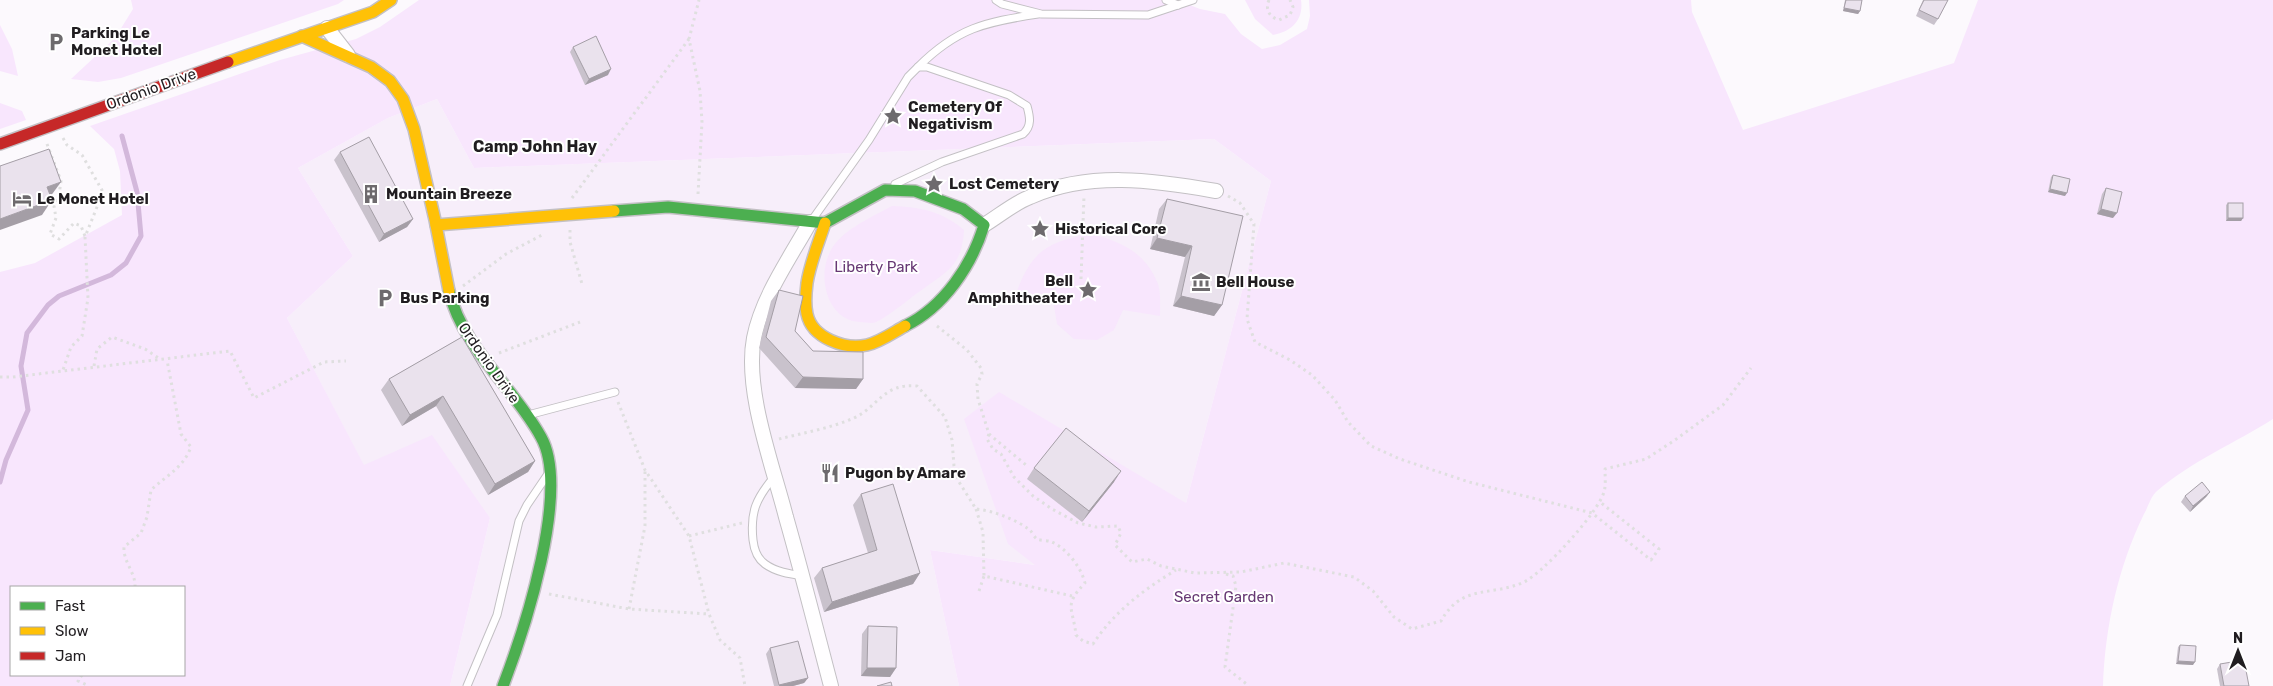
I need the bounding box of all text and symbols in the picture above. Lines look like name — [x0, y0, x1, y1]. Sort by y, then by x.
place label: Parking Le Monet Hotel — [71, 24, 162, 59]
parking icon: Parking Le Monet Hotel — [45, 31, 67, 53]
street label: Ordonio Drive — [104, 64, 198, 114]
place label: Cemetery Of Negativism — [908, 98, 1002, 133]
place icon: Cemetery Of Negativism — [882, 105, 904, 127]
district label: Camp John Hay — [473, 137, 597, 156]
place icon: Lost Cemetery — [923, 173, 945, 195]
place label: Lost Cemetery — [949, 175, 1059, 193]
building icon: Mountain Breeze — [360, 183, 382, 205]
place label: Mountain Breeze — [386, 185, 512, 203]
hotel icon: Le Monet Hotel — [11, 188, 33, 210]
place label: Le Monet Hotel — [37, 190, 149, 208]
place icon: Historical Core — [1029, 218, 1051, 240]
place label: Historical Core — [1055, 220, 1167, 238]
park label: Liberty Park — [834, 258, 918, 276]
museum icon: Bell House — [1190, 271, 1212, 293]
place label: Bell Amphitheater — [968, 272, 1073, 307]
place label: Bell House — [1216, 273, 1294, 291]
place icon: Bell Amphitheater — [1077, 279, 1099, 301]
parking icon: Bus Parking — [374, 287, 396, 309]
place label: Bus Parking — [400, 289, 490, 307]
street label: Ordonio Drive — [455, 319, 523, 407]
restaurant icon: Pugon by Amare — [819, 462, 841, 484]
place label: Pugon by Amare — [845, 464, 966, 482]
legend — [10, 586, 185, 676]
park label: Secret Garden — [1174, 588, 1274, 606]
text: Fast — [55, 597, 85, 615]
text: Slow — [55, 622, 88, 640]
north arrow — [2213, 626, 2263, 676]
text: N — [2233, 630, 2243, 647]
text: Jam — [55, 647, 86, 665]

